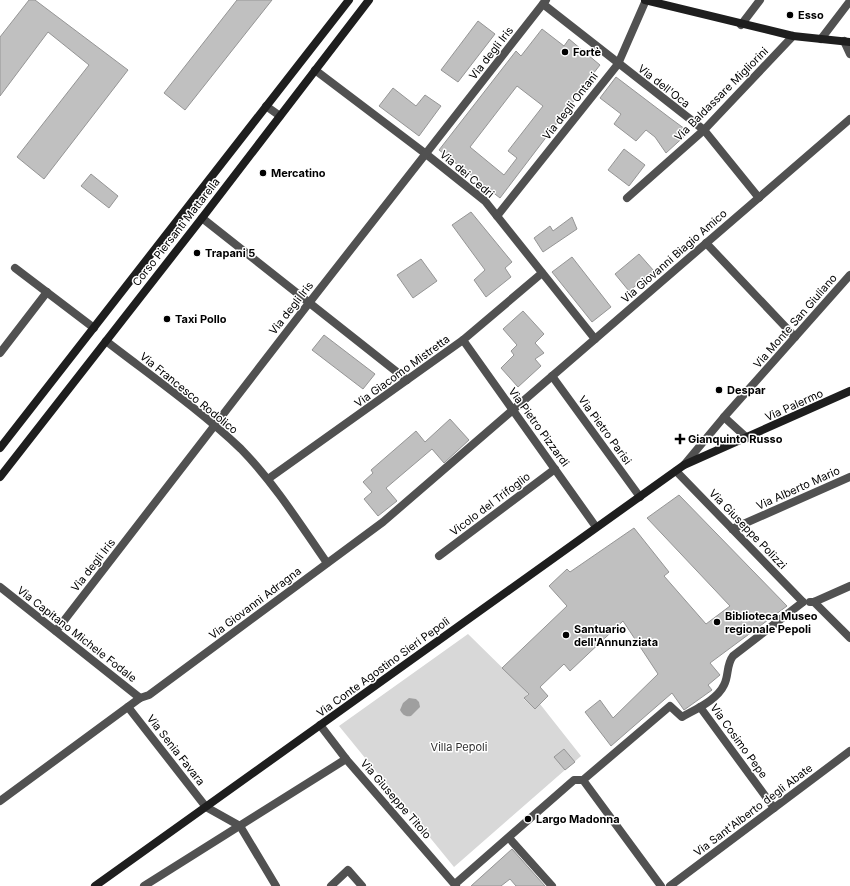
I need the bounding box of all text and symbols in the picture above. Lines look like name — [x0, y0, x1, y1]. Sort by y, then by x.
place label: Esso — [798, 8, 824, 22]
marker: Esso — [785, 10, 795, 20]
street label: Via degli Iris — [466, 23, 516, 82]
street label: Via Baldassare Migliorini — [671, 44, 771, 144]
place label: Fortè — [573, 45, 602, 59]
marker: Fortè — [560, 47, 570, 57]
street label: Via dell'Oca — [635, 61, 693, 111]
street label: Via degli Ontani — [539, 69, 601, 143]
street label: Via dei Cedri — [437, 147, 497, 201]
place label: Mercatino — [271, 166, 326, 180]
marker: Mercatino — [258, 168, 268, 178]
street label: Corso Piersanti Mattarella — [129, 175, 223, 289]
street label: Via Giovanni Biagio Amico — [618, 206, 730, 306]
place label: Trapani 5 — [205, 246, 255, 260]
marker: Trapani 5 — [192, 248, 202, 258]
street label: Via Monte San Giuliano — [750, 271, 840, 371]
street label: Via degli Iris — [266, 278, 316, 337]
place label: Taxi Pollo — [175, 312, 227, 326]
marker: Taxi Pollo — [162, 314, 172, 324]
street label: Via Giacomo Mistretta — [352, 332, 452, 410]
street label: Via Francesco Rodolico — [137, 349, 241, 437]
place label: Despar — [727, 383, 766, 397]
street label: Via Pietro Pizzardi — [506, 385, 572, 469]
marker: Despar — [714, 385, 724, 395]
street label: Via Palermo — [763, 386, 826, 424]
street label: Via Pietro Parisi — [575, 393, 635, 467]
place label: Gianquinto Russo — [688, 432, 783, 446]
marker: Gianquinto Russo — [675, 434, 685, 444]
street label: Via Alberto Mario — [754, 463, 842, 513]
street label: Vicolo del Trifoglio — [447, 469, 533, 539]
street label: Via Giuseppe Polizzi — [706, 486, 790, 572]
street label: Via degli Iris — [68, 535, 118, 594]
street label: Via Giovanni Adragna — [206, 564, 304, 642]
street label: Via Capitano Michele Fodale — [14, 583, 140, 685]
place label: Biblioteca Museo regionale Pepoli — [725, 609, 818, 636]
street label: Via Conte Agostino Sieri Pepoli — [314, 614, 452, 720]
marker: Biblioteca Museo regionale Pepoli — [712, 617, 722, 627]
place label: Santuario dell'Annunziata — [574, 622, 658, 649]
marker: Santuario dell'Annunziata — [561, 630, 571, 640]
street label: Via Cosimo Pepe — [707, 701, 771, 781]
street label: Via Senia Favara — [144, 712, 208, 788]
park label: Villa Pepoli — [431, 740, 487, 754]
street label: Via Giuseppe Titolo — [358, 756, 435, 842]
street label: Via Sant'Alberto degli Abate — [691, 761, 815, 859]
place label: Largo Madonna — [536, 812, 620, 826]
marker: Largo Madonna — [523, 814, 533, 824]

